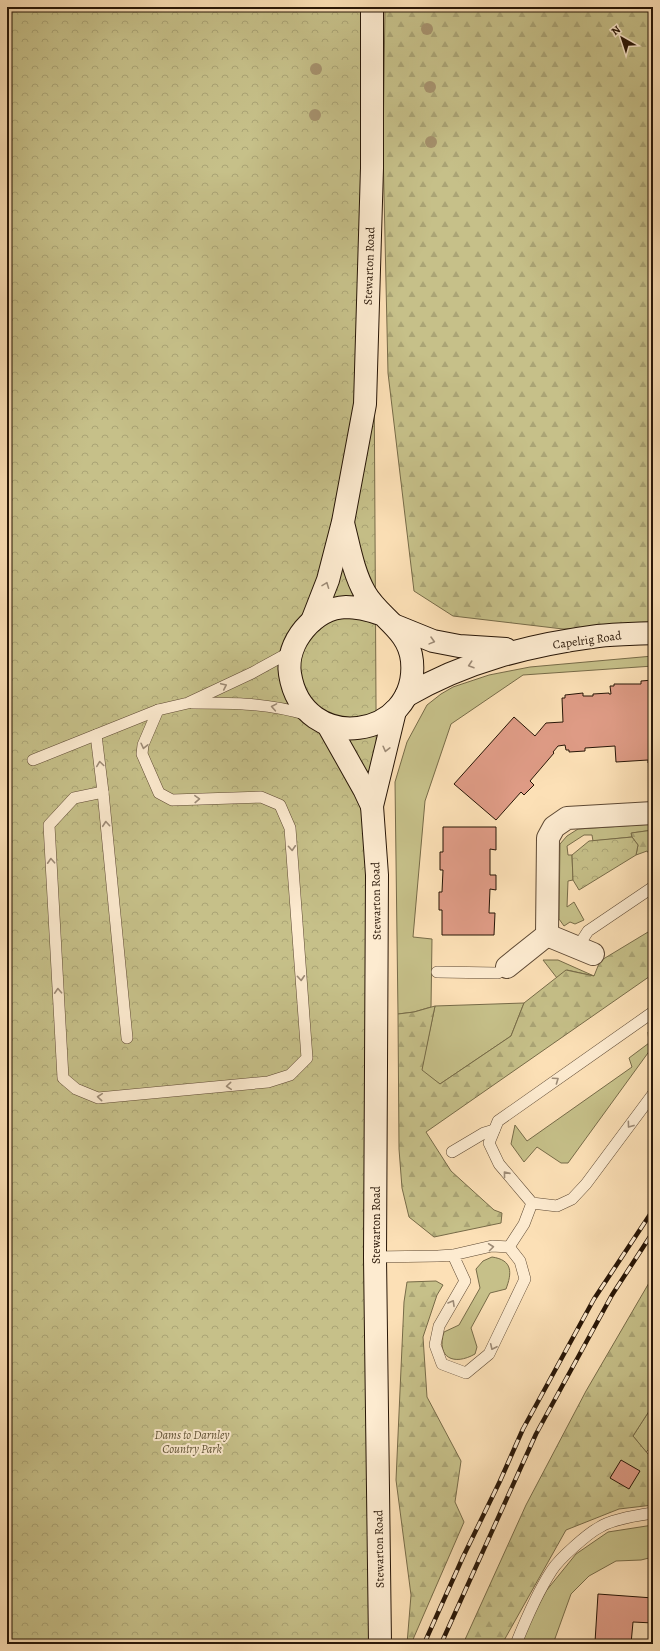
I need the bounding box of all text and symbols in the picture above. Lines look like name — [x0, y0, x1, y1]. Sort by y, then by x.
north arrow — [602, 18, 642, 58]
text: N — [608, 22, 624, 39]
street label: Stewarton Road — [360, 226, 378, 305]
one-way arrow — [322, 581, 330, 588]
street label: Capelrig Road — [552, 627, 623, 653]
one-way arrow — [429, 636, 435, 644]
one-way arrow — [467, 660, 474, 669]
one-way arrow — [219, 683, 227, 691]
one-way arrow — [271, 703, 278, 712]
one-way arrow — [140, 743, 148, 750]
one-way arrow — [383, 746, 391, 752]
one-way arrow — [95, 761, 104, 767]
one-way arrow — [194, 795, 200, 804]
one-way arrow — [102, 821, 111, 827]
one-way arrow — [287, 845, 296, 851]
one-way arrow — [47, 858, 56, 864]
street label: Stewarton Road — [367, 861, 385, 940]
one-way arrow — [297, 975, 306, 981]
one-way arrow — [54, 988, 63, 994]
one-way arrow — [552, 1077, 559, 1085]
one-way arrow — [226, 1081, 232, 1090]
one-way arrow — [97, 1092, 103, 1101]
one-way arrow — [627, 1121, 635, 1128]
one-way arrow — [504, 1171, 511, 1178]
street label: Stewarton Road — [368, 1185, 384, 1264]
one-way arrow — [488, 1243, 494, 1252]
one-way arrow — [448, 1300, 455, 1307]
one-way arrow — [490, 1343, 498, 1350]
park label: Dams to Darnley Country Park — [154, 1427, 230, 1457]
street label: Stewarton Road — [370, 1509, 388, 1588]

